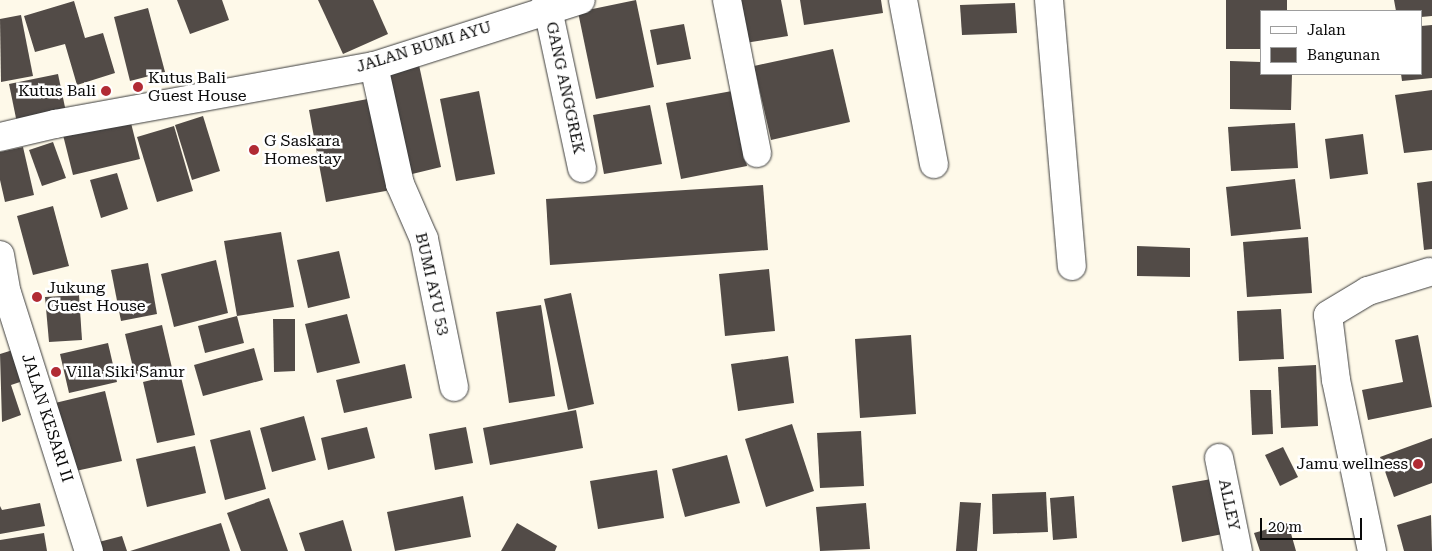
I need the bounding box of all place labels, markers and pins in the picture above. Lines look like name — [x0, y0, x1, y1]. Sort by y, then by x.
place label: Kutus Bali Guest House — [148, 68, 247, 106]
place label: Kutus Bali — [18, 81, 96, 101]
marker: Kutus Bali Guest House — [132, 81, 144, 93]
marker: Kutus Bali — [100, 85, 112, 97]
place label: G Saskara Homestay — [264, 131, 342, 169]
marker: G Saskara Homestay — [248, 144, 260, 156]
place label: Jukung Guest House — [47, 278, 146, 316]
marker: Jukung Guest House — [31, 291, 43, 303]
place label: Villa Siki Sanur — [66, 362, 185, 382]
marker: Villa Siki Sanur — [50, 366, 62, 378]
place label: Jamu wellness — [1297, 454, 1408, 474]
marker: Jamu wellness — [1412, 458, 1424, 470]

